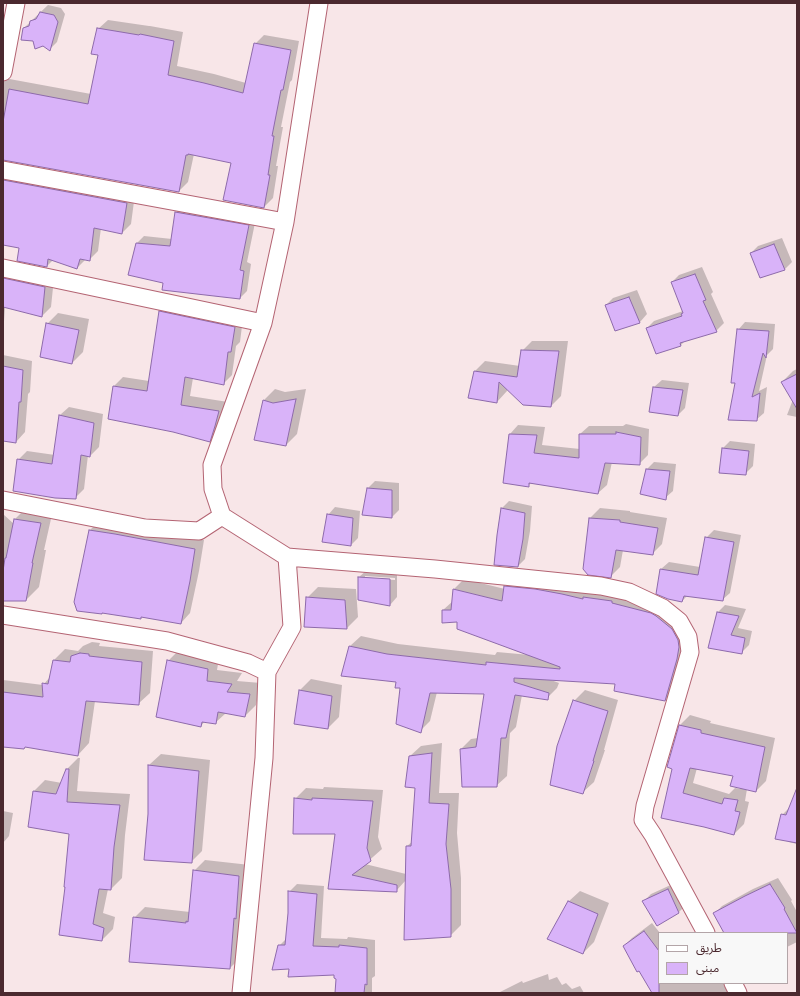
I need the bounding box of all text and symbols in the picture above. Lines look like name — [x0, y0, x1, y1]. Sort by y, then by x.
legend — [658, 932, 788, 984]
text: طريق — [696, 941, 722, 955]
text: مبنى — [696, 961, 719, 975]

